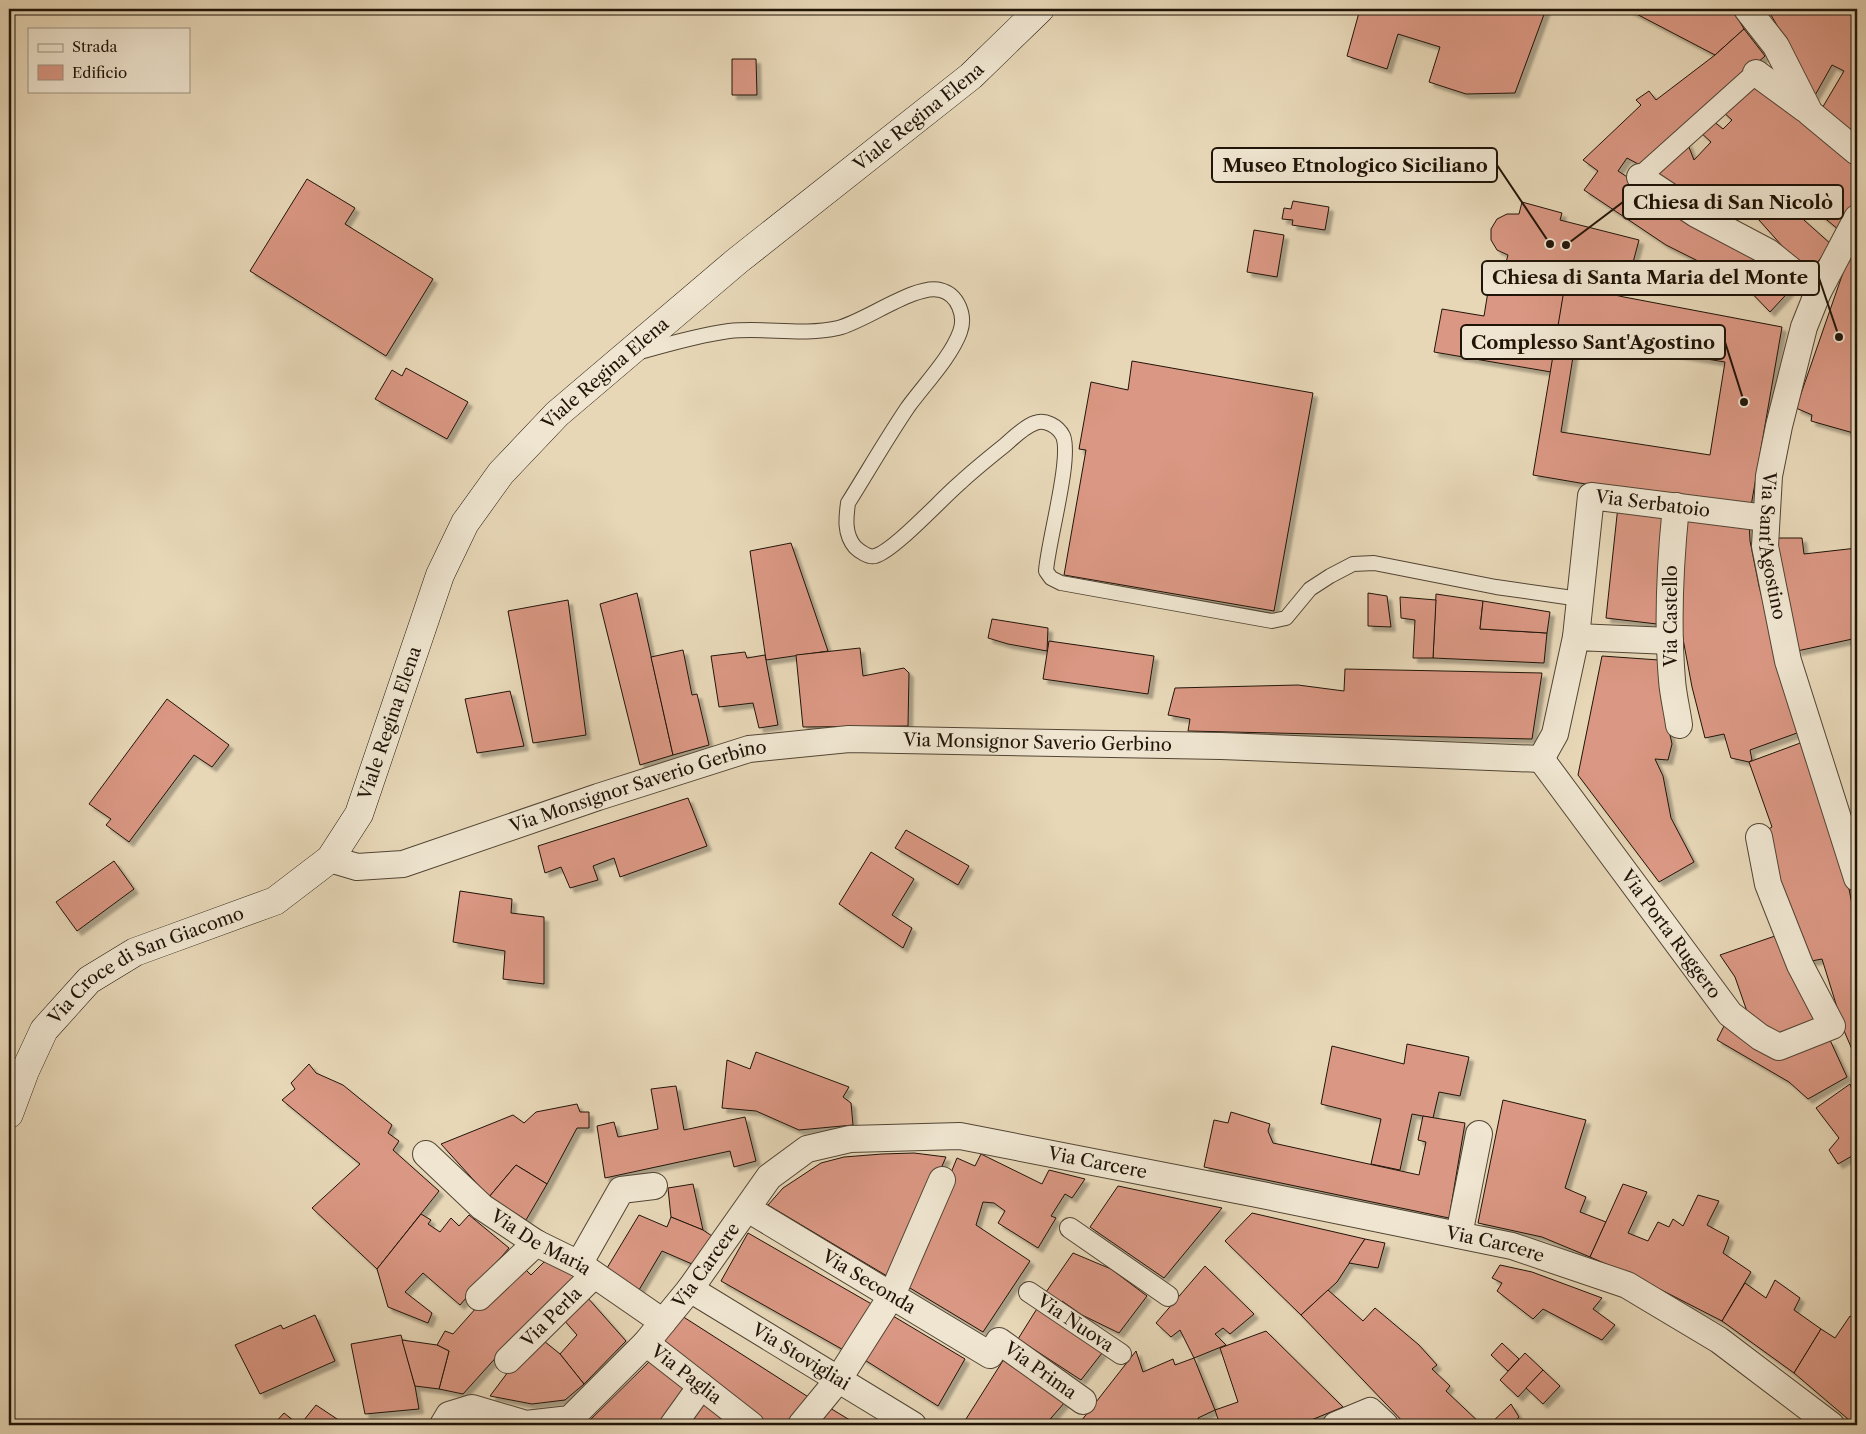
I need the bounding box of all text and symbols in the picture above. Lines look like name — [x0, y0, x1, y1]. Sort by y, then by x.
legend — [28, 28, 190, 92]
text: Strada — [72, 37, 118, 56]
street label: Viale Regina Elena — [848, 58, 989, 176]
text: Edificio — [72, 63, 127, 82]
callout: Museo Etnologico Siciliano — [1212, 148, 1497, 182]
text: Museo Etnologico Siciliano — [1222, 154, 1488, 177]
callout: Chiesa di San Nicolò — [1623, 185, 1843, 219]
text: Chiesa di San Nicolò — [1633, 191, 1833, 214]
callout: Chiesa di Santa Maria del Monte — [1482, 261, 1819, 295]
text: Chiesa di Santa Maria del Monte — [1492, 266, 1808, 289]
street label: Viale Regina Elena — [537, 313, 674, 435]
callout: Complesso Sant'Agostino — [1461, 325, 1725, 359]
text: Complesso Sant'Agostino — [1471, 331, 1715, 354]
street label: Via Sant'Agostino — [1754, 470, 1790, 622]
street label: Via Serbatoio — [1593, 486, 1711, 522]
street label: Via Castello — [1660, 565, 1682, 668]
street label: Viale Regina Elena — [353, 643, 426, 803]
street label: Via Monsignor Saverio Gerbino — [902, 729, 1172, 756]
street label: Via Monsignor Saverio Gerbino — [506, 736, 767, 838]
street label: Via Porta Ruggero — [1615, 865, 1726, 1003]
street label: Via Croce di San Giacomo — [43, 902, 247, 1029]
street label: Via Carcere — [1045, 1142, 1149, 1183]
street label: Via De Maria — [486, 1204, 596, 1280]
street label: Via Carcere — [667, 1218, 744, 1313]
street label: Via Carcere — [1443, 1222, 1547, 1267]
street label: Via Seconda — [817, 1245, 920, 1319]
street label: Via Perla — [516, 1282, 587, 1353]
street label: Via Nuova — [1032, 1289, 1118, 1357]
street label: Via Stovigliai — [747, 1318, 854, 1395]
street label: Via Prima — [999, 1337, 1081, 1404]
street label: Via Paglia — [646, 1339, 726, 1409]

